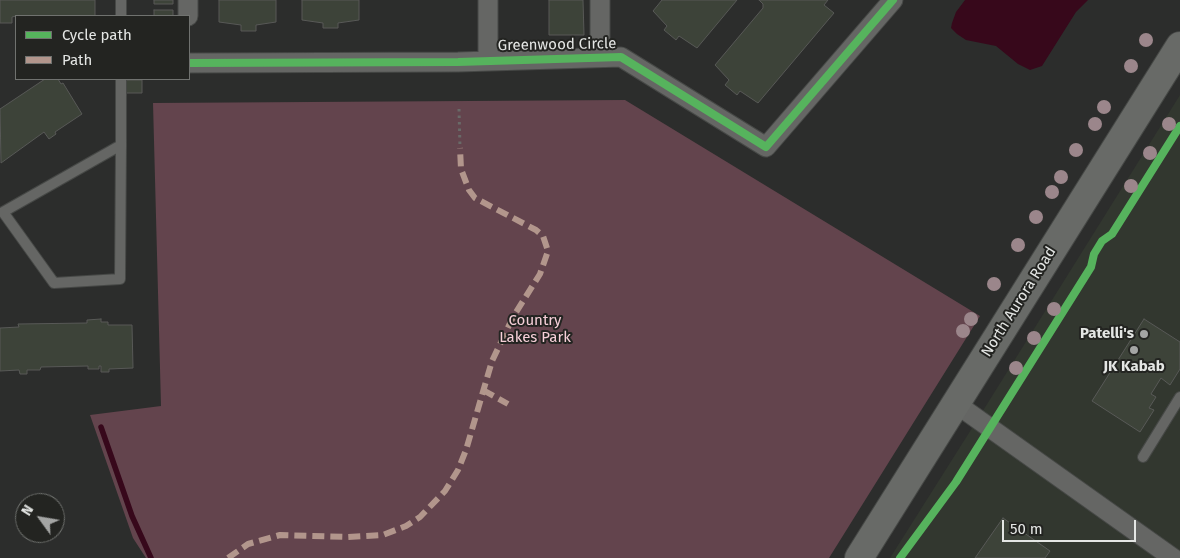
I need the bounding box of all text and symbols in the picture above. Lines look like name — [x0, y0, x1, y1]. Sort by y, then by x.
legend — [15, 15, 190, 80]
text: Cycle path — [62, 26, 132, 44]
street label: Greenwood Circle — [497, 35, 617, 55]
text: Path — [62, 51, 92, 69]
street label: North Aurora Road — [978, 244, 1060, 360]
park label: Country Lakes Park — [499, 312, 571, 347]
place label: Patelli's — [1080, 325, 1134, 343]
marker: Patelli's — [1138, 328, 1150, 340]
marker: JK Kabab — [1128, 344, 1140, 356]
place label: JK Kabab — [1103, 358, 1165, 376]
north arrow — [15, 493, 65, 543]
text: N — [18, 502, 37, 519]
scale bar — [1005, 510, 1139, 542]
text: 50 m — [1010, 520, 1043, 538]

